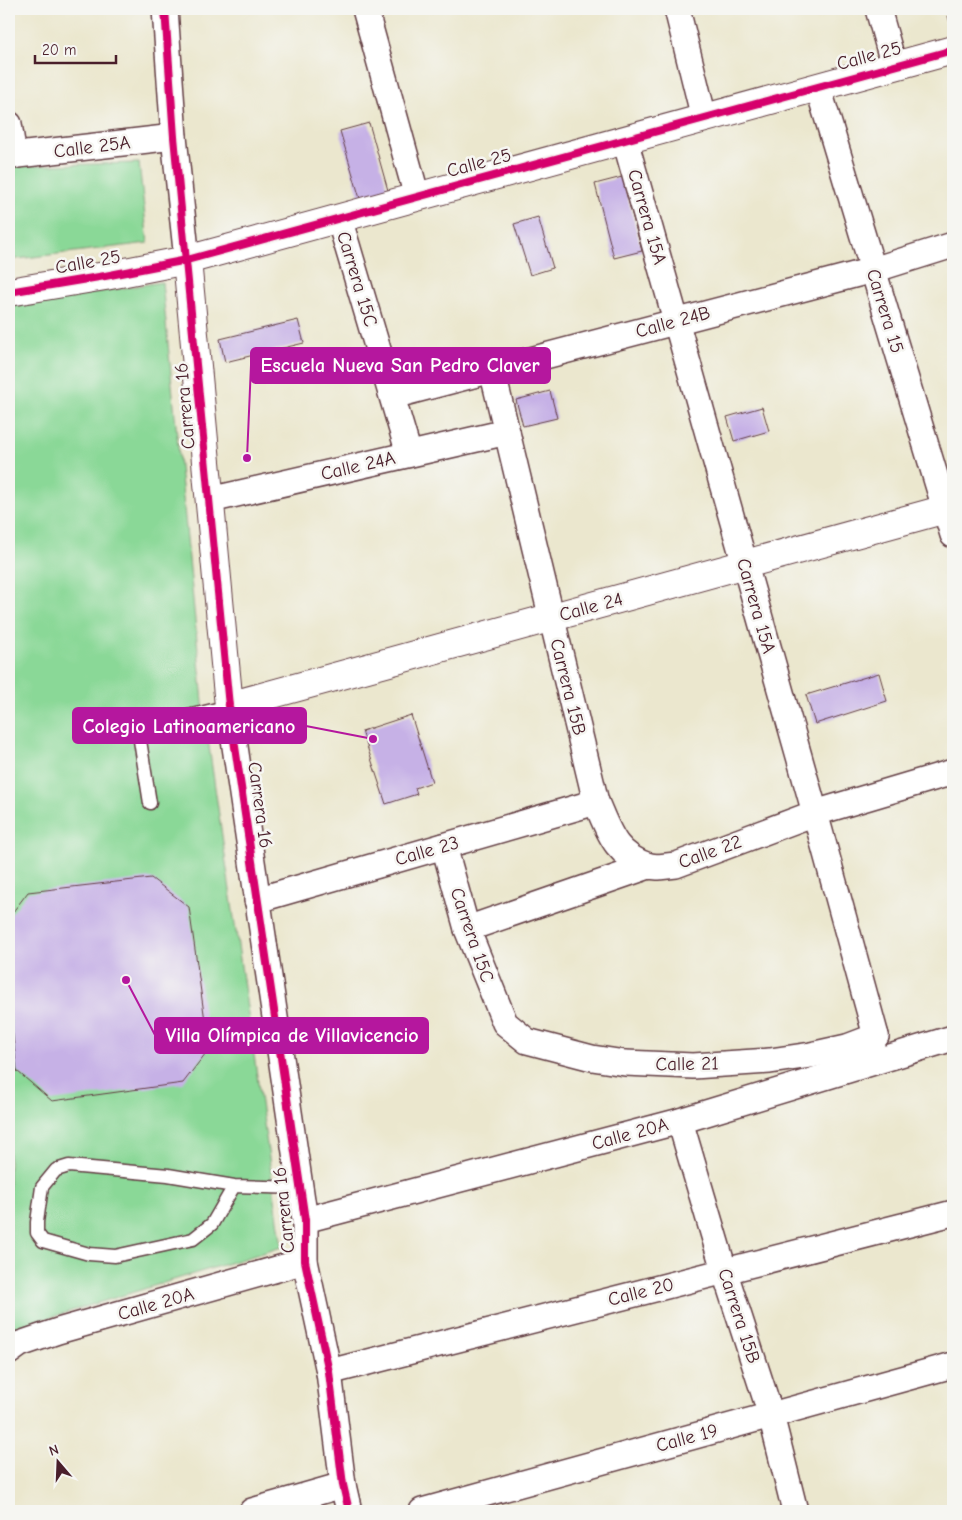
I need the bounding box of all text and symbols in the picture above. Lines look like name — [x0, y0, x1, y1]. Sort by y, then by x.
scale bar — [35, 32, 116, 64]
street label: Calle 25 — [834, 37, 904, 75]
text: 20 m — [42, 41, 76, 59]
street label: Calle 25A — [52, 131, 132, 163]
street label: Calle 25 — [444, 144, 514, 182]
street label: Carrera 15A — [623, 167, 671, 267]
street label: Carrera 15C — [332, 229, 382, 330]
street label: Calle 25 — [54, 245, 122, 279]
street label: Carrera 15 — [862, 266, 908, 356]
street label: Calle 24B — [633, 301, 713, 343]
callout: Escuela Nueva San Pedro Claver — [251, 348, 550, 383]
text: Escuela Nueva San Pedro Claver — [260, 354, 540, 377]
street label: Carrera 16 — [170, 362, 200, 450]
street label: Calle 24A — [319, 447, 397, 485]
street label: Carrera 15A — [732, 556, 780, 656]
street label: Calle 24 — [557, 588, 625, 626]
street label: Carrera 15B — [545, 636, 591, 738]
callout: Colegio Latinoamericano — [73, 708, 306, 743]
text: Colegio Latinoamericano — [83, 715, 295, 738]
street label: Carrera 16 — [243, 760, 277, 850]
street label: Calle 22 — [675, 830, 745, 874]
street label: Calle 23 — [393, 831, 461, 871]
street label: Carrera 15C — [446, 885, 499, 985]
callout: Villa Olímpica de Villavicencio — [155, 1018, 428, 1053]
text: Villa Olímpica de Villavicencio — [165, 1024, 419, 1047]
street label: Calle 21 — [655, 1052, 719, 1076]
street label: Calle 20A — [589, 1113, 671, 1155]
street label: Carrera 16 — [269, 1166, 299, 1254]
street label: Carrera 15B — [713, 1266, 765, 1366]
street label: Calle 20 — [606, 1273, 676, 1311]
street label: Calle 20A — [115, 1283, 197, 1325]
street label: Calle 19 — [654, 1419, 720, 1457]
north arrow — [32, 1438, 82, 1488]
text: N — [47, 1441, 61, 1460]

